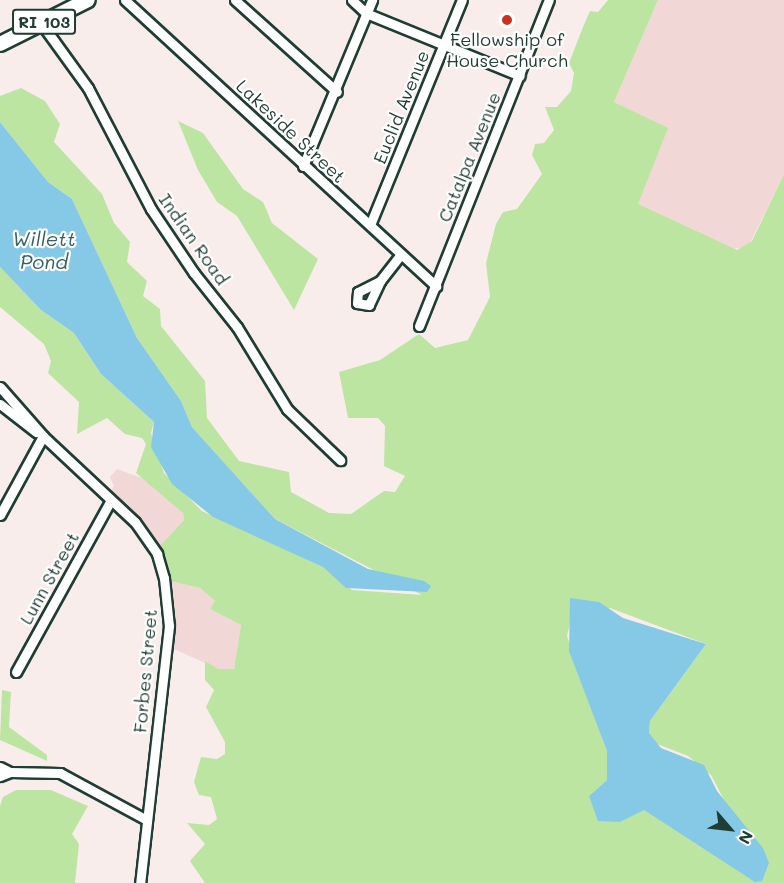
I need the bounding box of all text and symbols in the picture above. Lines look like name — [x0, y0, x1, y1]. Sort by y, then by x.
road number: RI 103 — [11, 9, 77, 35]
marker: Fellowship of House Church — [500, 13, 514, 27]
place label: Fellowship of House Church — [446, 29, 568, 72]
street label: Euclid Avenue — [368, 47, 434, 167]
street label: Lakeside Street — [232, 75, 350, 187]
street label: Catalpa Avenue — [433, 89, 505, 225]
street label: Indian Road — [155, 189, 233, 289]
water label: Willett Pond — [12, 226, 76, 273]
street label: Lunn Street — [15, 528, 83, 628]
street label: Forbes Street — [129, 608, 161, 734]
north arrow — [700, 799, 760, 859]
text: N — [734, 827, 758, 848]

